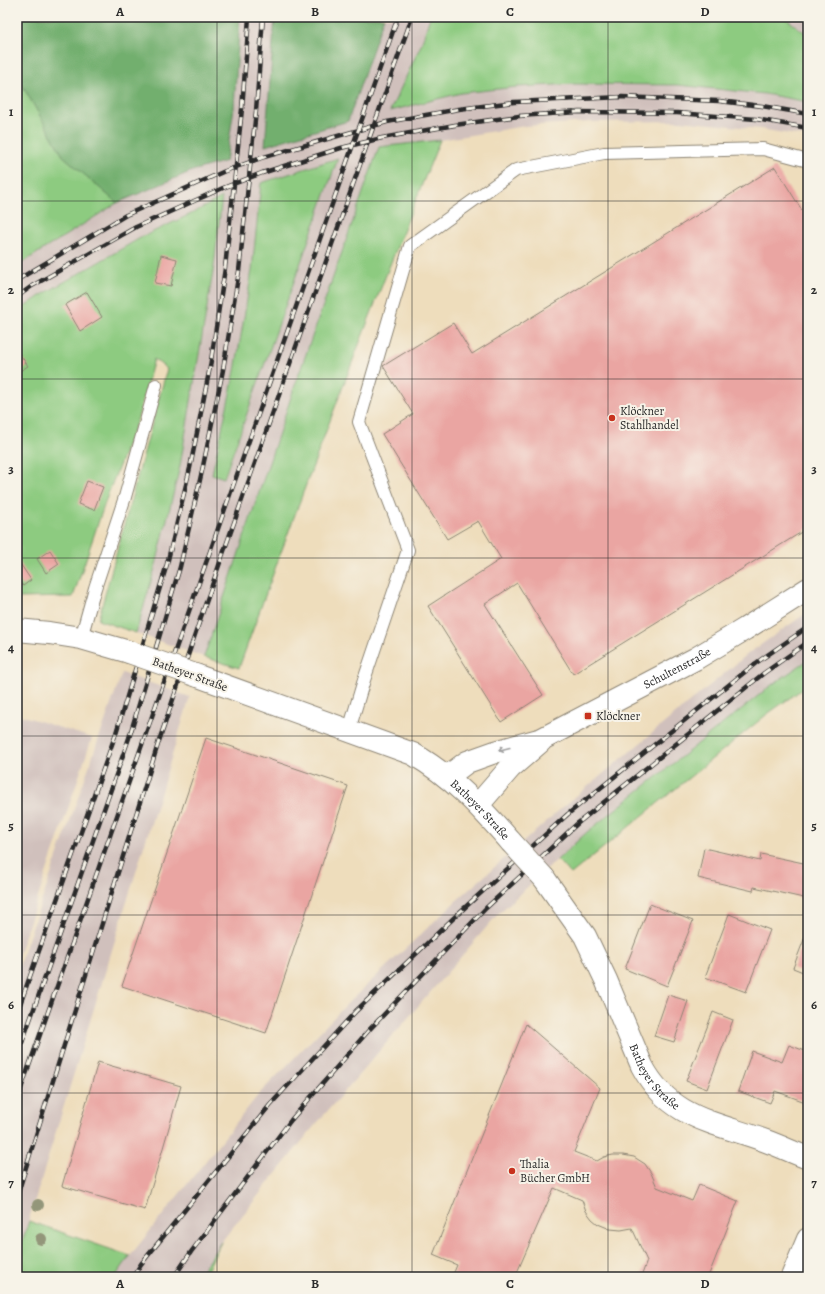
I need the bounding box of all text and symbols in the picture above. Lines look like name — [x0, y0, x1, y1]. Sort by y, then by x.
text: A — [115, 3, 125, 20]
text: B — [311, 3, 319, 20]
text: C — [506, 3, 514, 20]
text: D — [700, 3, 710, 20]
text: 1 — [9, 103, 14, 120]
text: 1 — [812, 103, 817, 120]
text: 2 — [8, 281, 15, 298]
text: 2 — [811, 281, 818, 298]
place label: Klöckner Stahlhandel — [620, 403, 679, 433]
marker: Klöckner Stahlhandel — [607, 413, 617, 423]
text: 3 — [8, 460, 14, 477]
text: 3 — [811, 460, 817, 477]
text: 4 — [8, 639, 14, 656]
text: 4 — [811, 639, 817, 656]
street label: Schultenstraße — [640, 643, 714, 693]
street label: Batheyer Straße — [150, 653, 230, 695]
place label: Klöckner — [596, 708, 640, 724]
marker: Klöckner — [583, 711, 593, 721]
one-way arrow — [498, 746, 511, 753]
street label: Batheyer Straße — [447, 775, 513, 843]
text: 5 — [8, 817, 14, 834]
text: 5 — [811, 817, 817, 834]
text: 6 — [8, 996, 14, 1013]
text: 6 — [811, 996, 817, 1013]
street label: Batheyer Straße — [626, 1041, 683, 1114]
place label: Thalia Bücher GmbH — [520, 1156, 590, 1186]
marker: Thalia Bücher GmbH — [507, 1166, 517, 1176]
text: 7 — [8, 1174, 14, 1191]
text: 7 — [811, 1174, 817, 1191]
text: A — [115, 1275, 125, 1292]
text: B — [311, 1275, 319, 1292]
text: C — [506, 1275, 514, 1292]
text: D — [700, 1275, 710, 1292]

